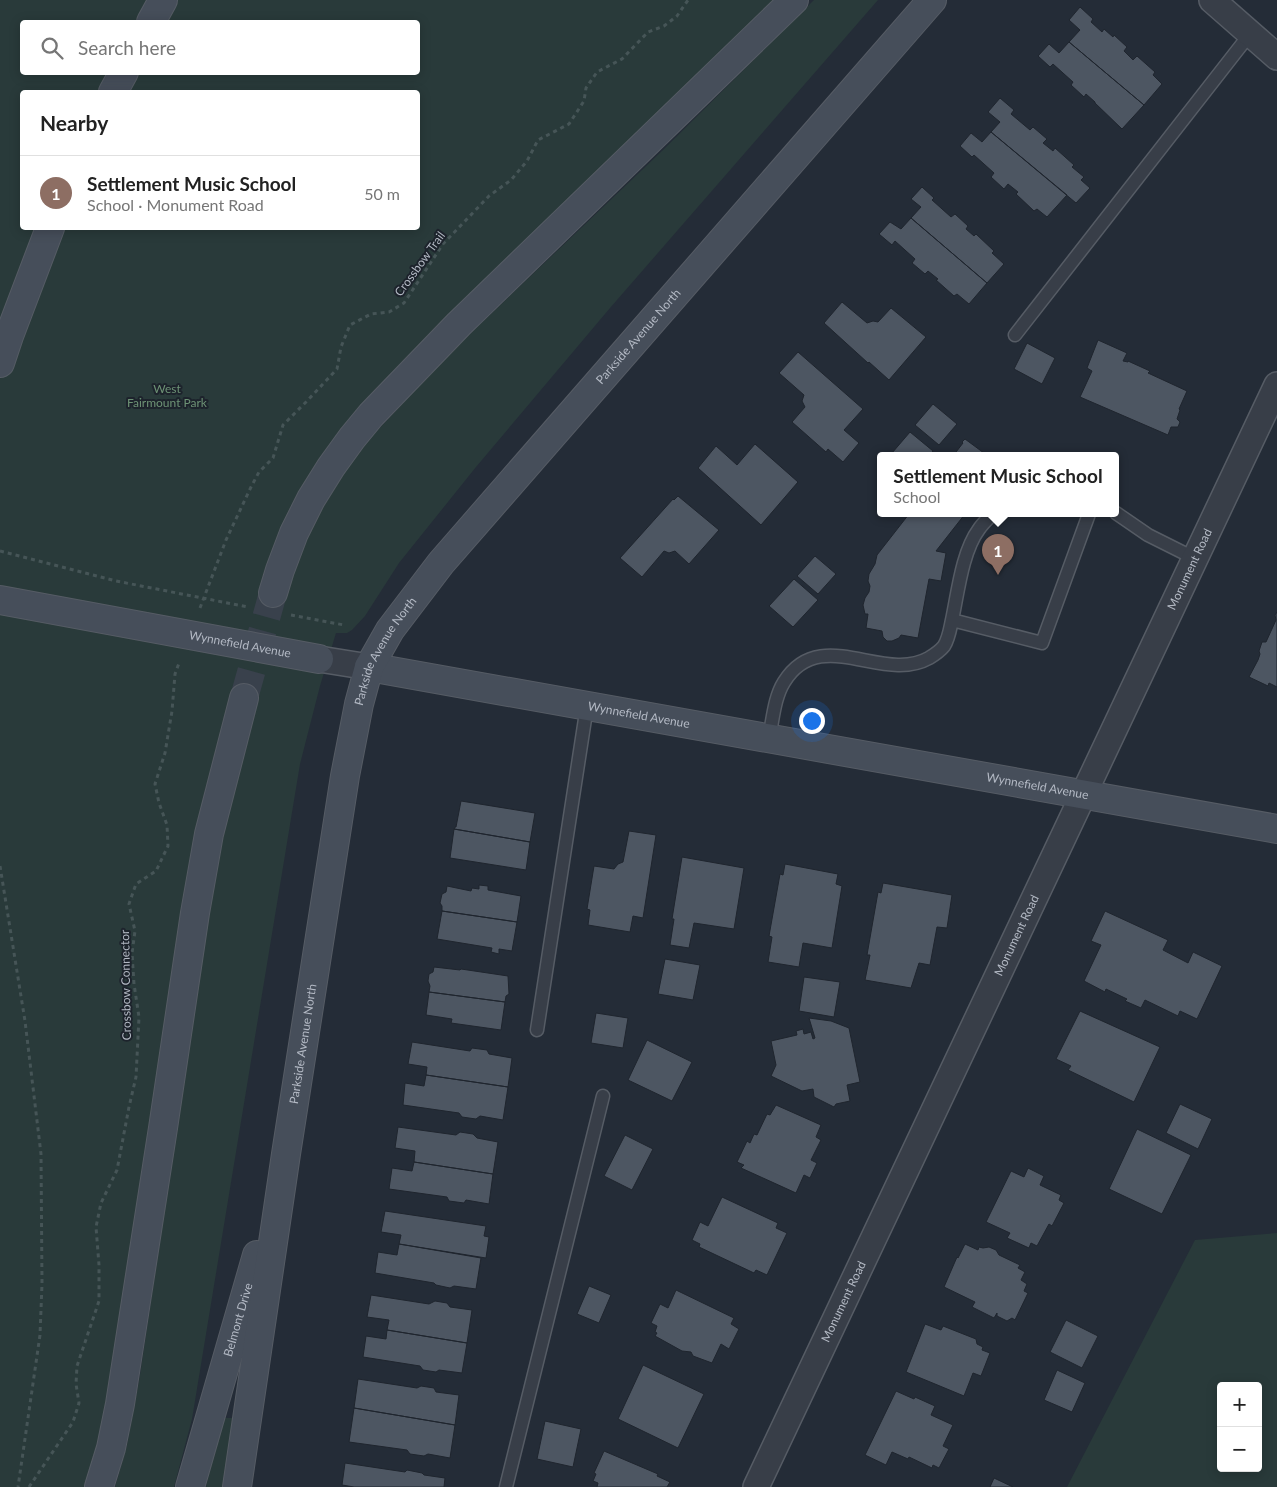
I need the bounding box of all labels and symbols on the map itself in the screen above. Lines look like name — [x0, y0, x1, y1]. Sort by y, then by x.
street label: Crossbow Trail — [391, 228, 448, 299]
street label: Parkside Avenue North — [593, 286, 684, 387]
park label: West Fairmount Park — [127, 381, 208, 410]
street label: Monument Road — [1164, 526, 1215, 612]
pin: 1 — [982, 534, 1014, 575]
street label: Parkside Avenue North — [351, 594, 419, 707]
street label: Wynnefield Avenue — [188, 627, 292, 661]
street label: Wynnefield Avenue — [587, 698, 691, 731]
your location — [799, 708, 825, 734]
street label: Wynnefield Avenue — [985, 769, 1090, 802]
street label: Monument Road — [991, 892, 1042, 978]
street label: Crossbow Connector — [117, 929, 134, 1040]
street label: Parkside Avenue North — [286, 983, 319, 1105]
street label: Monument Road — [818, 1258, 869, 1344]
street label: Belmont Drive — [220, 1281, 256, 1358]

